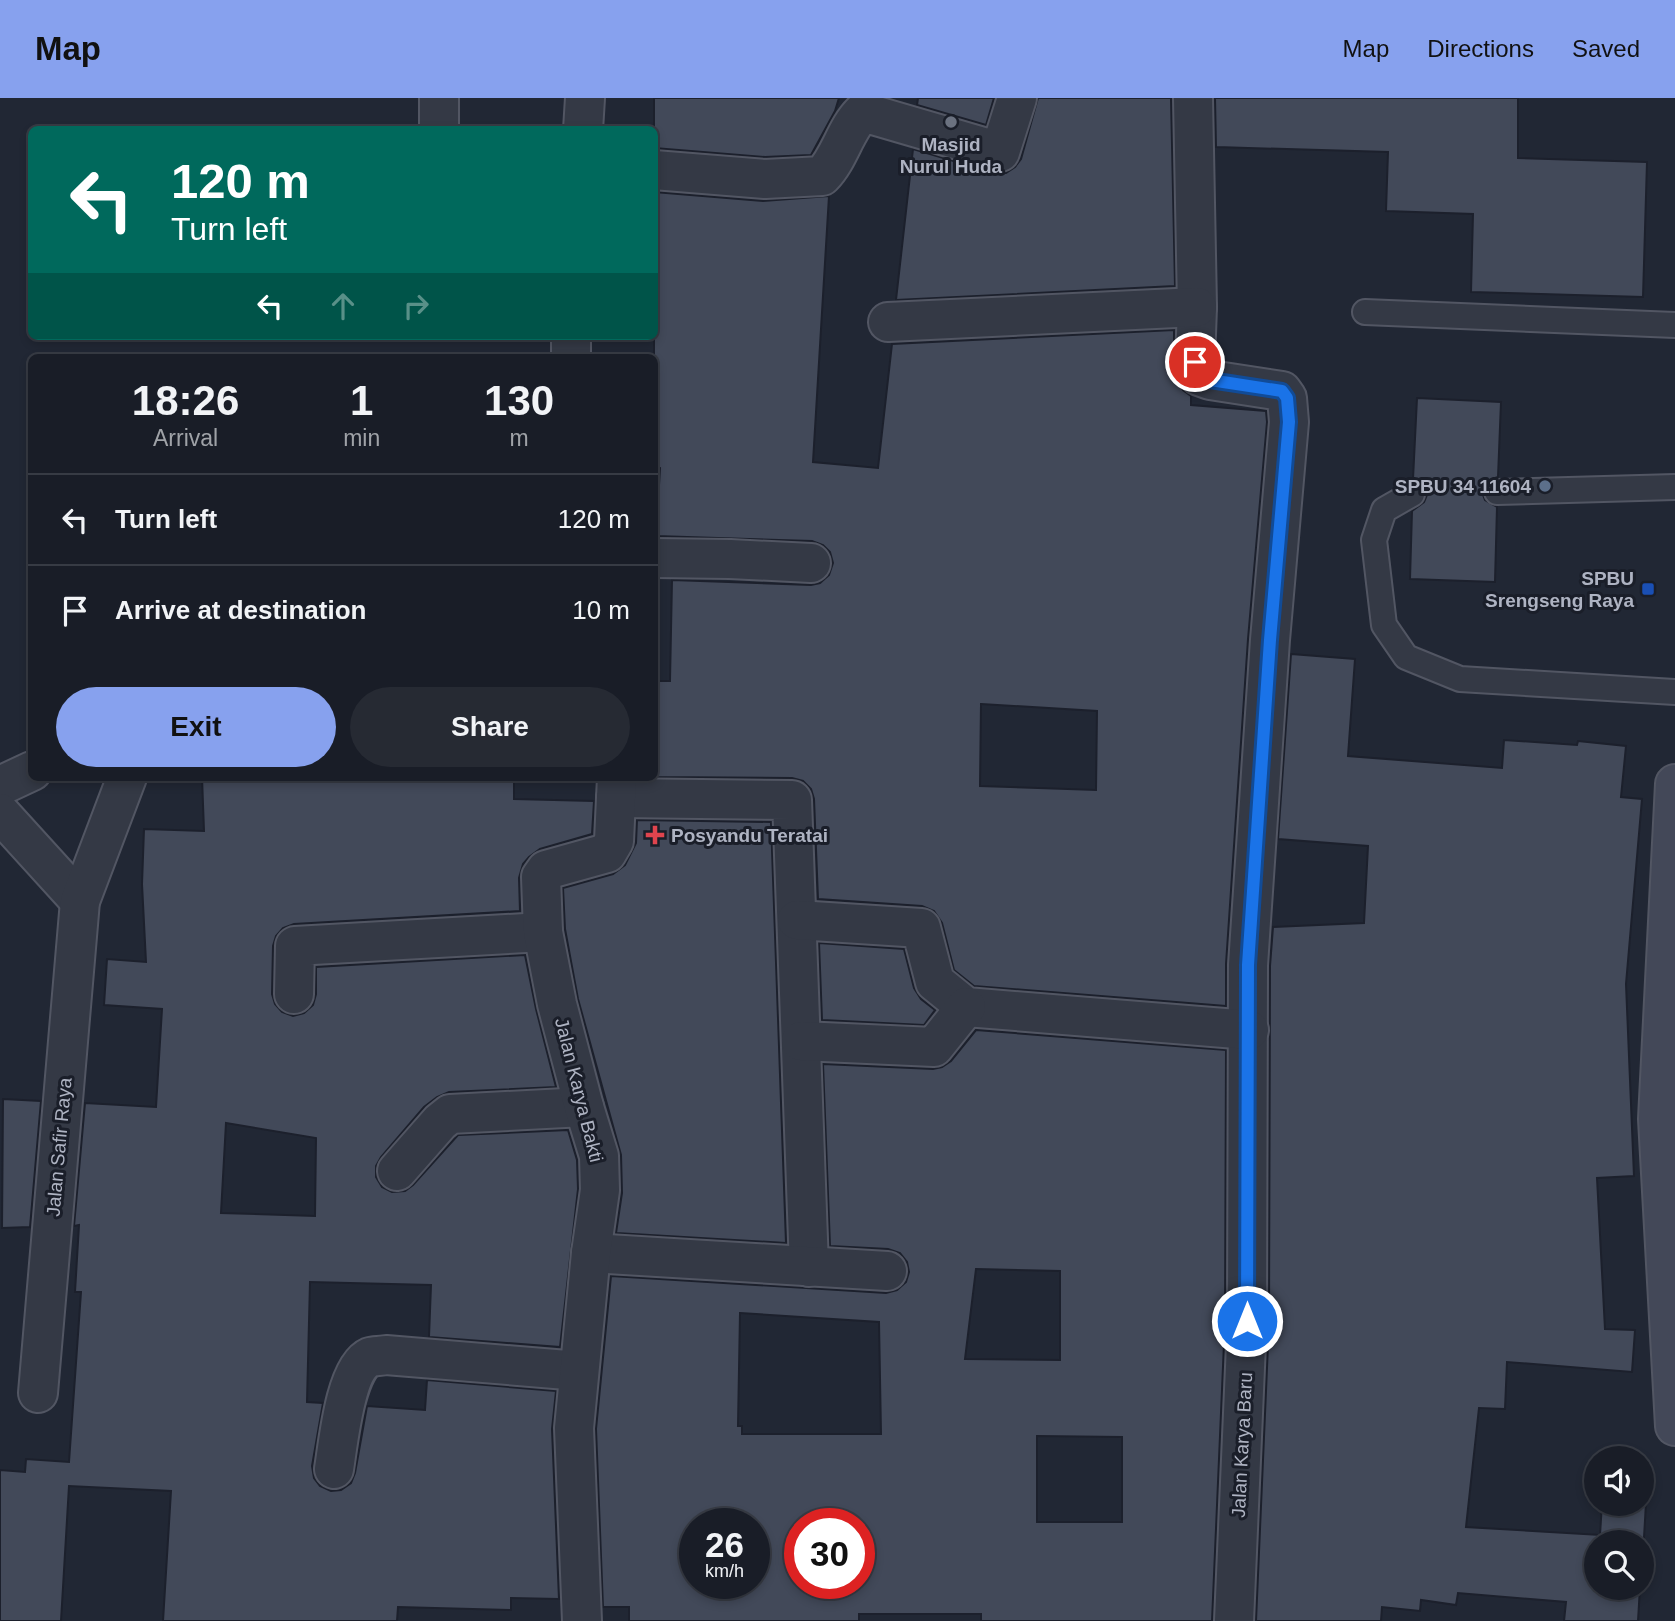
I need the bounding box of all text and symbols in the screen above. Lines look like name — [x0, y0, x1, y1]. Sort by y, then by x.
text: Map — [35, 30, 101, 67]
text: Map — [1343, 35, 1389, 62]
text: Directions — [1427, 35, 1534, 62]
text: Saved — [1572, 35, 1640, 62]
marker: Masjid Nurul Huda — [943, 114, 959, 130]
place label: Masjid Nurul Huda — [900, 134, 1003, 177]
icon: left — [56, 154, 147, 245]
text: 120 m — [171, 154, 310, 208]
text: Turn left — [171, 211, 287, 247]
icon: left — [251, 287, 289, 325]
icon: ahead — [324, 287, 362, 325]
icon: right — [397, 287, 435, 325]
pin — [1165, 332, 1225, 392]
icon: arrive — [1176, 343, 1214, 381]
text: 18:26 — [132, 377, 239, 424]
text: 1 — [350, 377, 373, 424]
text: 130 — [484, 377, 554, 424]
text: Arrival — [153, 425, 218, 451]
text: min — [343, 425, 380, 451]
text: m — [510, 425, 529, 451]
place label: SPBU 34 11604 — [1395, 476, 1531, 497]
marker: SPBU 34 11604 — [1537, 478, 1553, 494]
icon: left — [56, 501, 94, 539]
text: Turn left — [115, 504, 217, 534]
text: 120 m — [558, 504, 630, 534]
place label: SPBU Srengseng Raya — [1485, 568, 1634, 611]
marker: SPBU Srengseng Raya — [1640, 581, 1656, 597]
icon: arrive — [56, 592, 94, 630]
text: Arrive at destination — [115, 595, 366, 625]
text: 10 m — [572, 595, 630, 625]
button: Exit — [56, 687, 336, 767]
button: Share — [350, 687, 630, 767]
marker: Posyandu Teratai — [645, 825, 665, 845]
place label: Posyandu Teratai — [671, 825, 828, 846]
street label: Jalan Karya Bakti — [551, 1016, 607, 1164]
street label: Jalan Safir Raya — [42, 1076, 76, 1217]
position arrow — [1210, 1284, 1284, 1358]
street label: Jalan Karya Baru — [1228, 1372, 1256, 1518]
map controls — [1584, 1446, 1654, 1600]
button: sound — [1584, 1446, 1654, 1516]
speed limit sign: 30 — [784, 1508, 875, 1599]
text: 26 — [705, 1525, 744, 1564]
button: search — [1584, 1530, 1654, 1600]
text: km/h — [705, 1561, 744, 1581]

